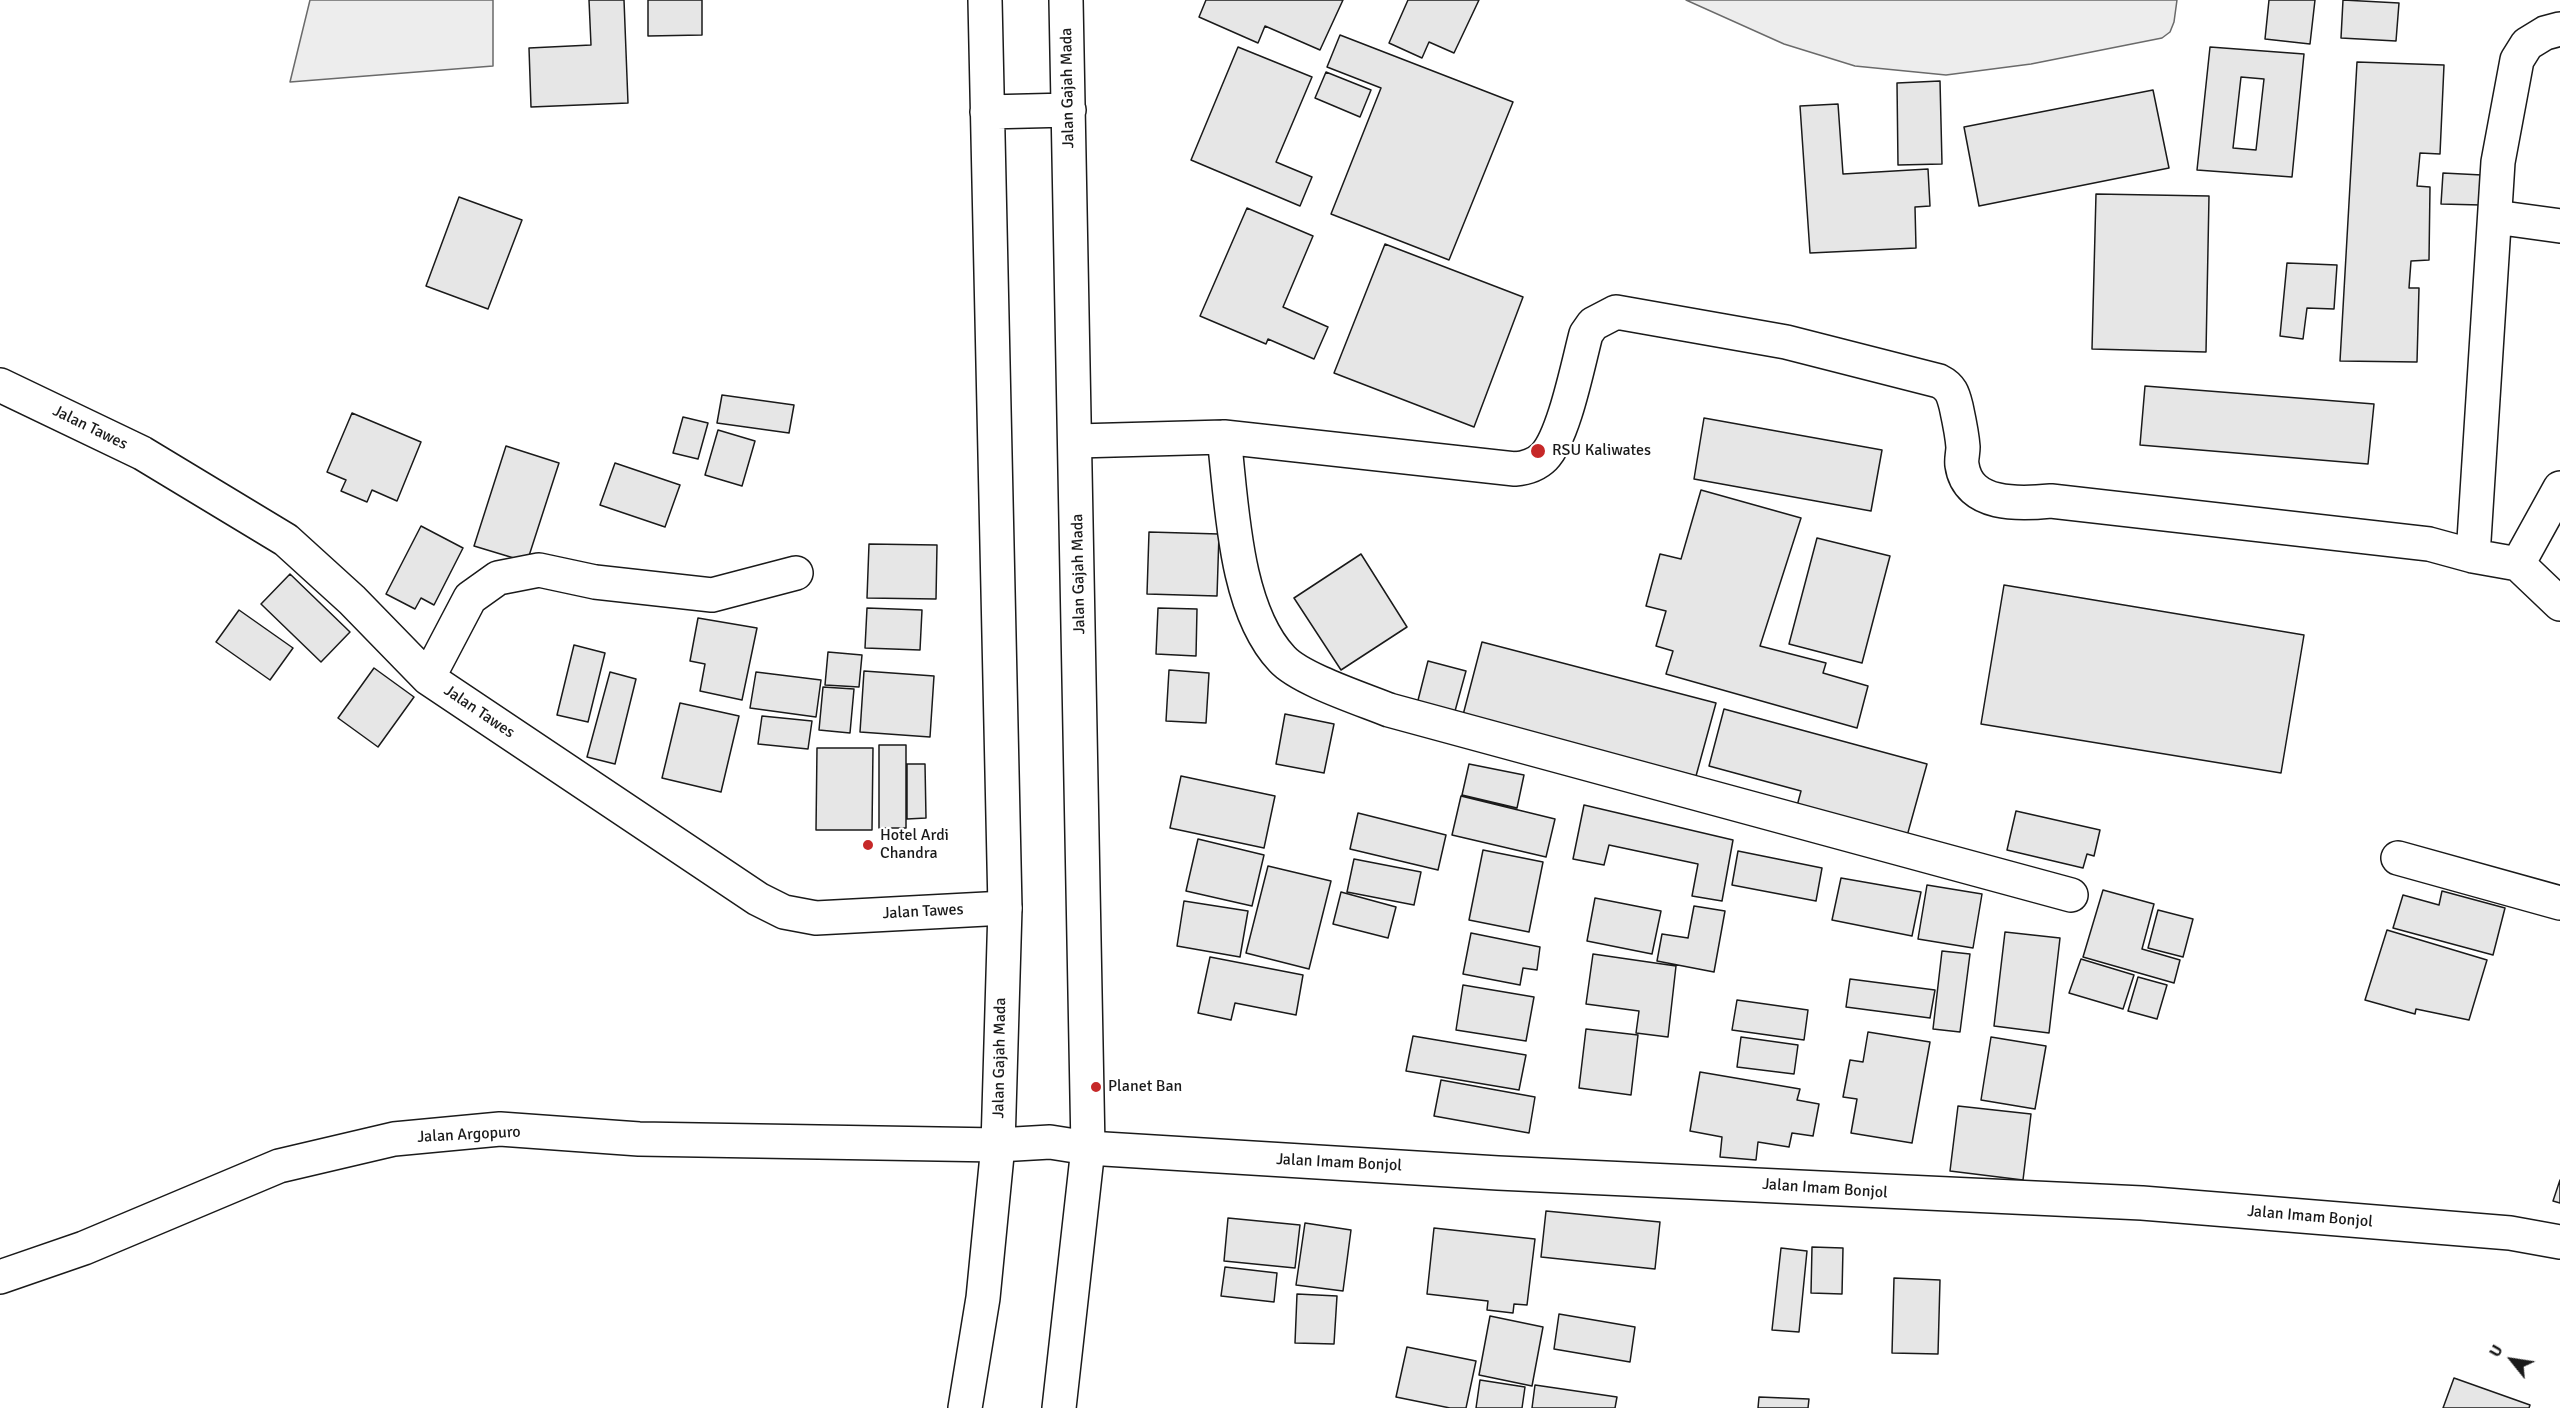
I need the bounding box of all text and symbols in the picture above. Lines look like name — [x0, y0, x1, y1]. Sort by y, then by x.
street label: Jalan Gajah Mada — [1057, 27, 1079, 149]
street label: Jalan Tawes — [49, 402, 131, 454]
place label: RSU Kaliwates — [1552, 441, 1651, 461]
marker: RSU Kaliwates — [1529, 442, 1547, 460]
street label: Jalan Gajah Mada — [1068, 513, 1090, 635]
street label: Jalan Tawes — [440, 681, 518, 743]
place label: Hotel Ardi Chandra — [880, 826, 949, 864]
marker: Hotel Ardi Chandra — [861, 838, 875, 852]
street label: Jalan Tawes — [882, 900, 964, 924]
street label: Jalan Gajah Mada — [989, 997, 1011, 1119]
place label: Planet Ban — [1108, 1077, 1182, 1097]
marker: Planet Ban — [1089, 1080, 1103, 1094]
street label: Jalan Argopuro — [417, 1123, 521, 1147]
street label: Jalan Imam Bonjol — [1276, 1150, 1402, 1176]
street label: Jalan Imam Bonjol — [1761, 1175, 1889, 1203]
street label: Jalan Imam Bonjol — [2246, 1202, 2374, 1232]
north arrow — [2482, 1330, 2542, 1390]
text: U — [2485, 1341, 2508, 1361]

